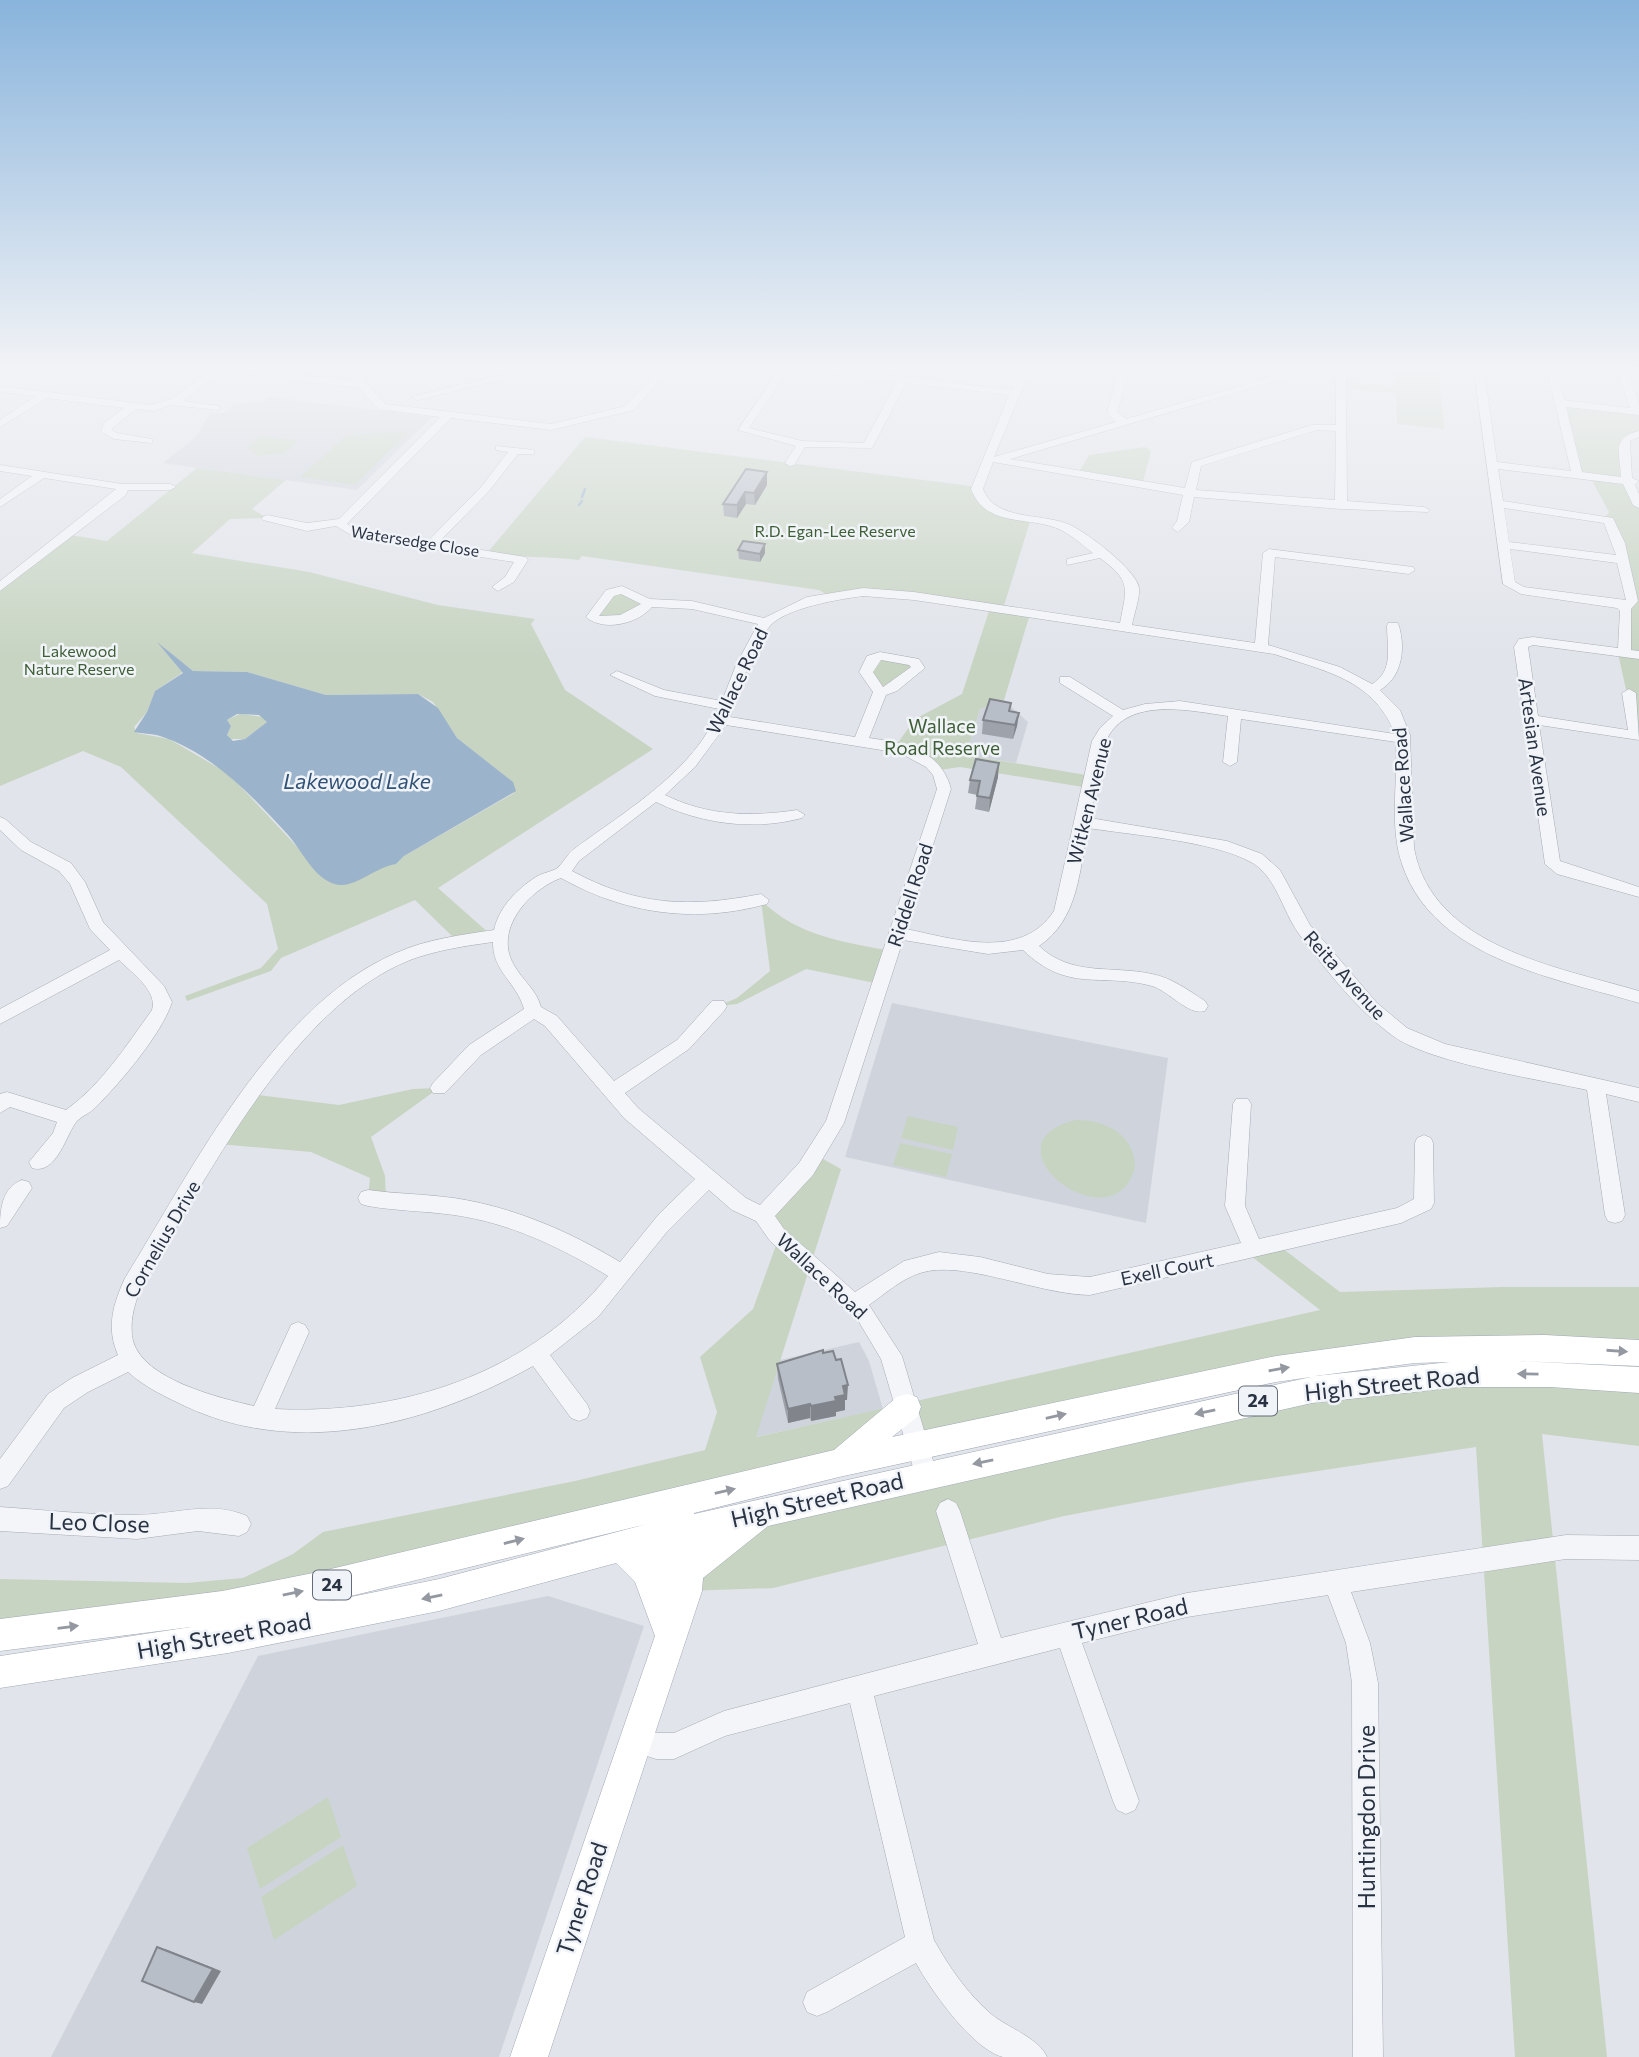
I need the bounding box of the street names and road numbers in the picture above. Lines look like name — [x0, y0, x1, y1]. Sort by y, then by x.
street label: Watersedge Close — [349, 521, 481, 560]
street label: Wallace Road — [701, 624, 772, 738]
street label: Artesian Avenue — [1514, 676, 1557, 818]
street label: Wallace Road — [1387, 727, 1418, 843]
street label: Witken Avenue — [1062, 735, 1115, 867]
street label: Riddell Road — [882, 840, 937, 949]
street label: Reita Avenue — [1299, 925, 1391, 1024]
street label: Cornelius Drive — [119, 1176, 204, 1301]
street label: Wallace Road — [772, 1228, 872, 1323]
street label: Exell Court — [1118, 1247, 1216, 1290]
street label: High Street Road — [1303, 1360, 1481, 1406]
road number: 24 — [1239, 1386, 1277, 1416]
street label: High Street Road — [728, 1466, 906, 1532]
street label: Leo Close — [48, 1506, 150, 1538]
road number: 24 — [313, 1570, 351, 1600]
street label: Tyner Road — [1069, 1591, 1190, 1645]
street label: High Street Road — [135, 1606, 313, 1664]
street label: Huntingdon Drive — [1352, 1725, 1380, 1909]
street label: Tyner Road — [550, 1838, 613, 1959]

